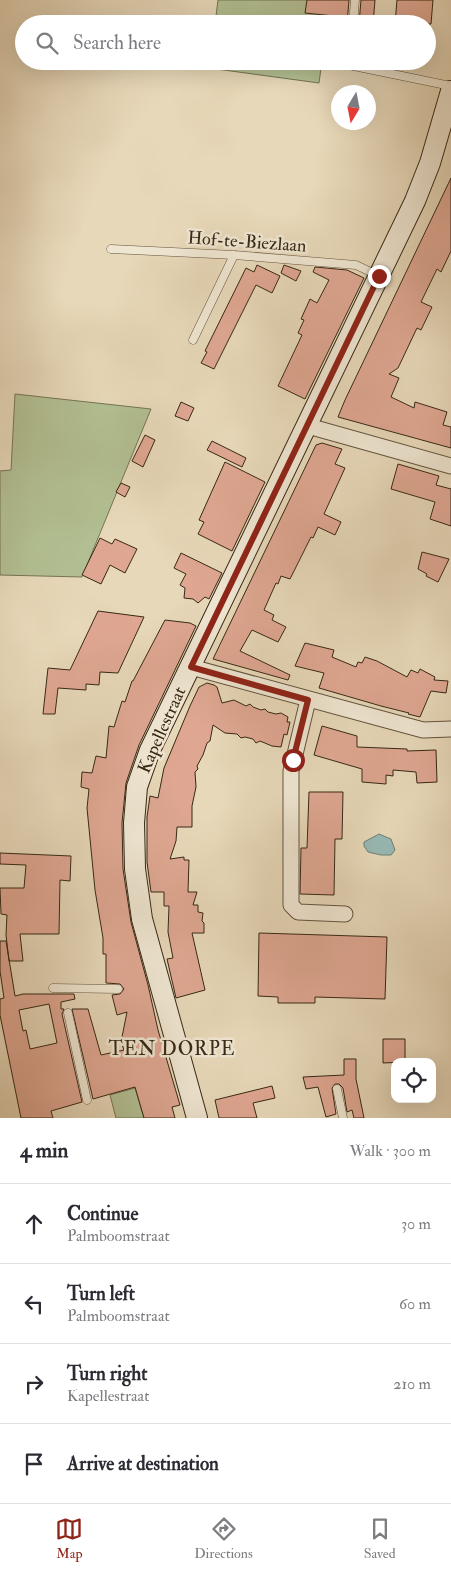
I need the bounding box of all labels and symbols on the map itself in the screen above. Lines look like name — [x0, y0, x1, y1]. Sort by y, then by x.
north arrow — [331, 85, 376, 130]
street label: Hof-te-Biezlaan — [187, 226, 307, 258]
route end — [368, 265, 391, 288]
street label: Kapellestraat — [133, 683, 191, 777]
route start — [282, 749, 305, 772]
district label: TEN DORPE — [109, 1037, 235, 1061]

